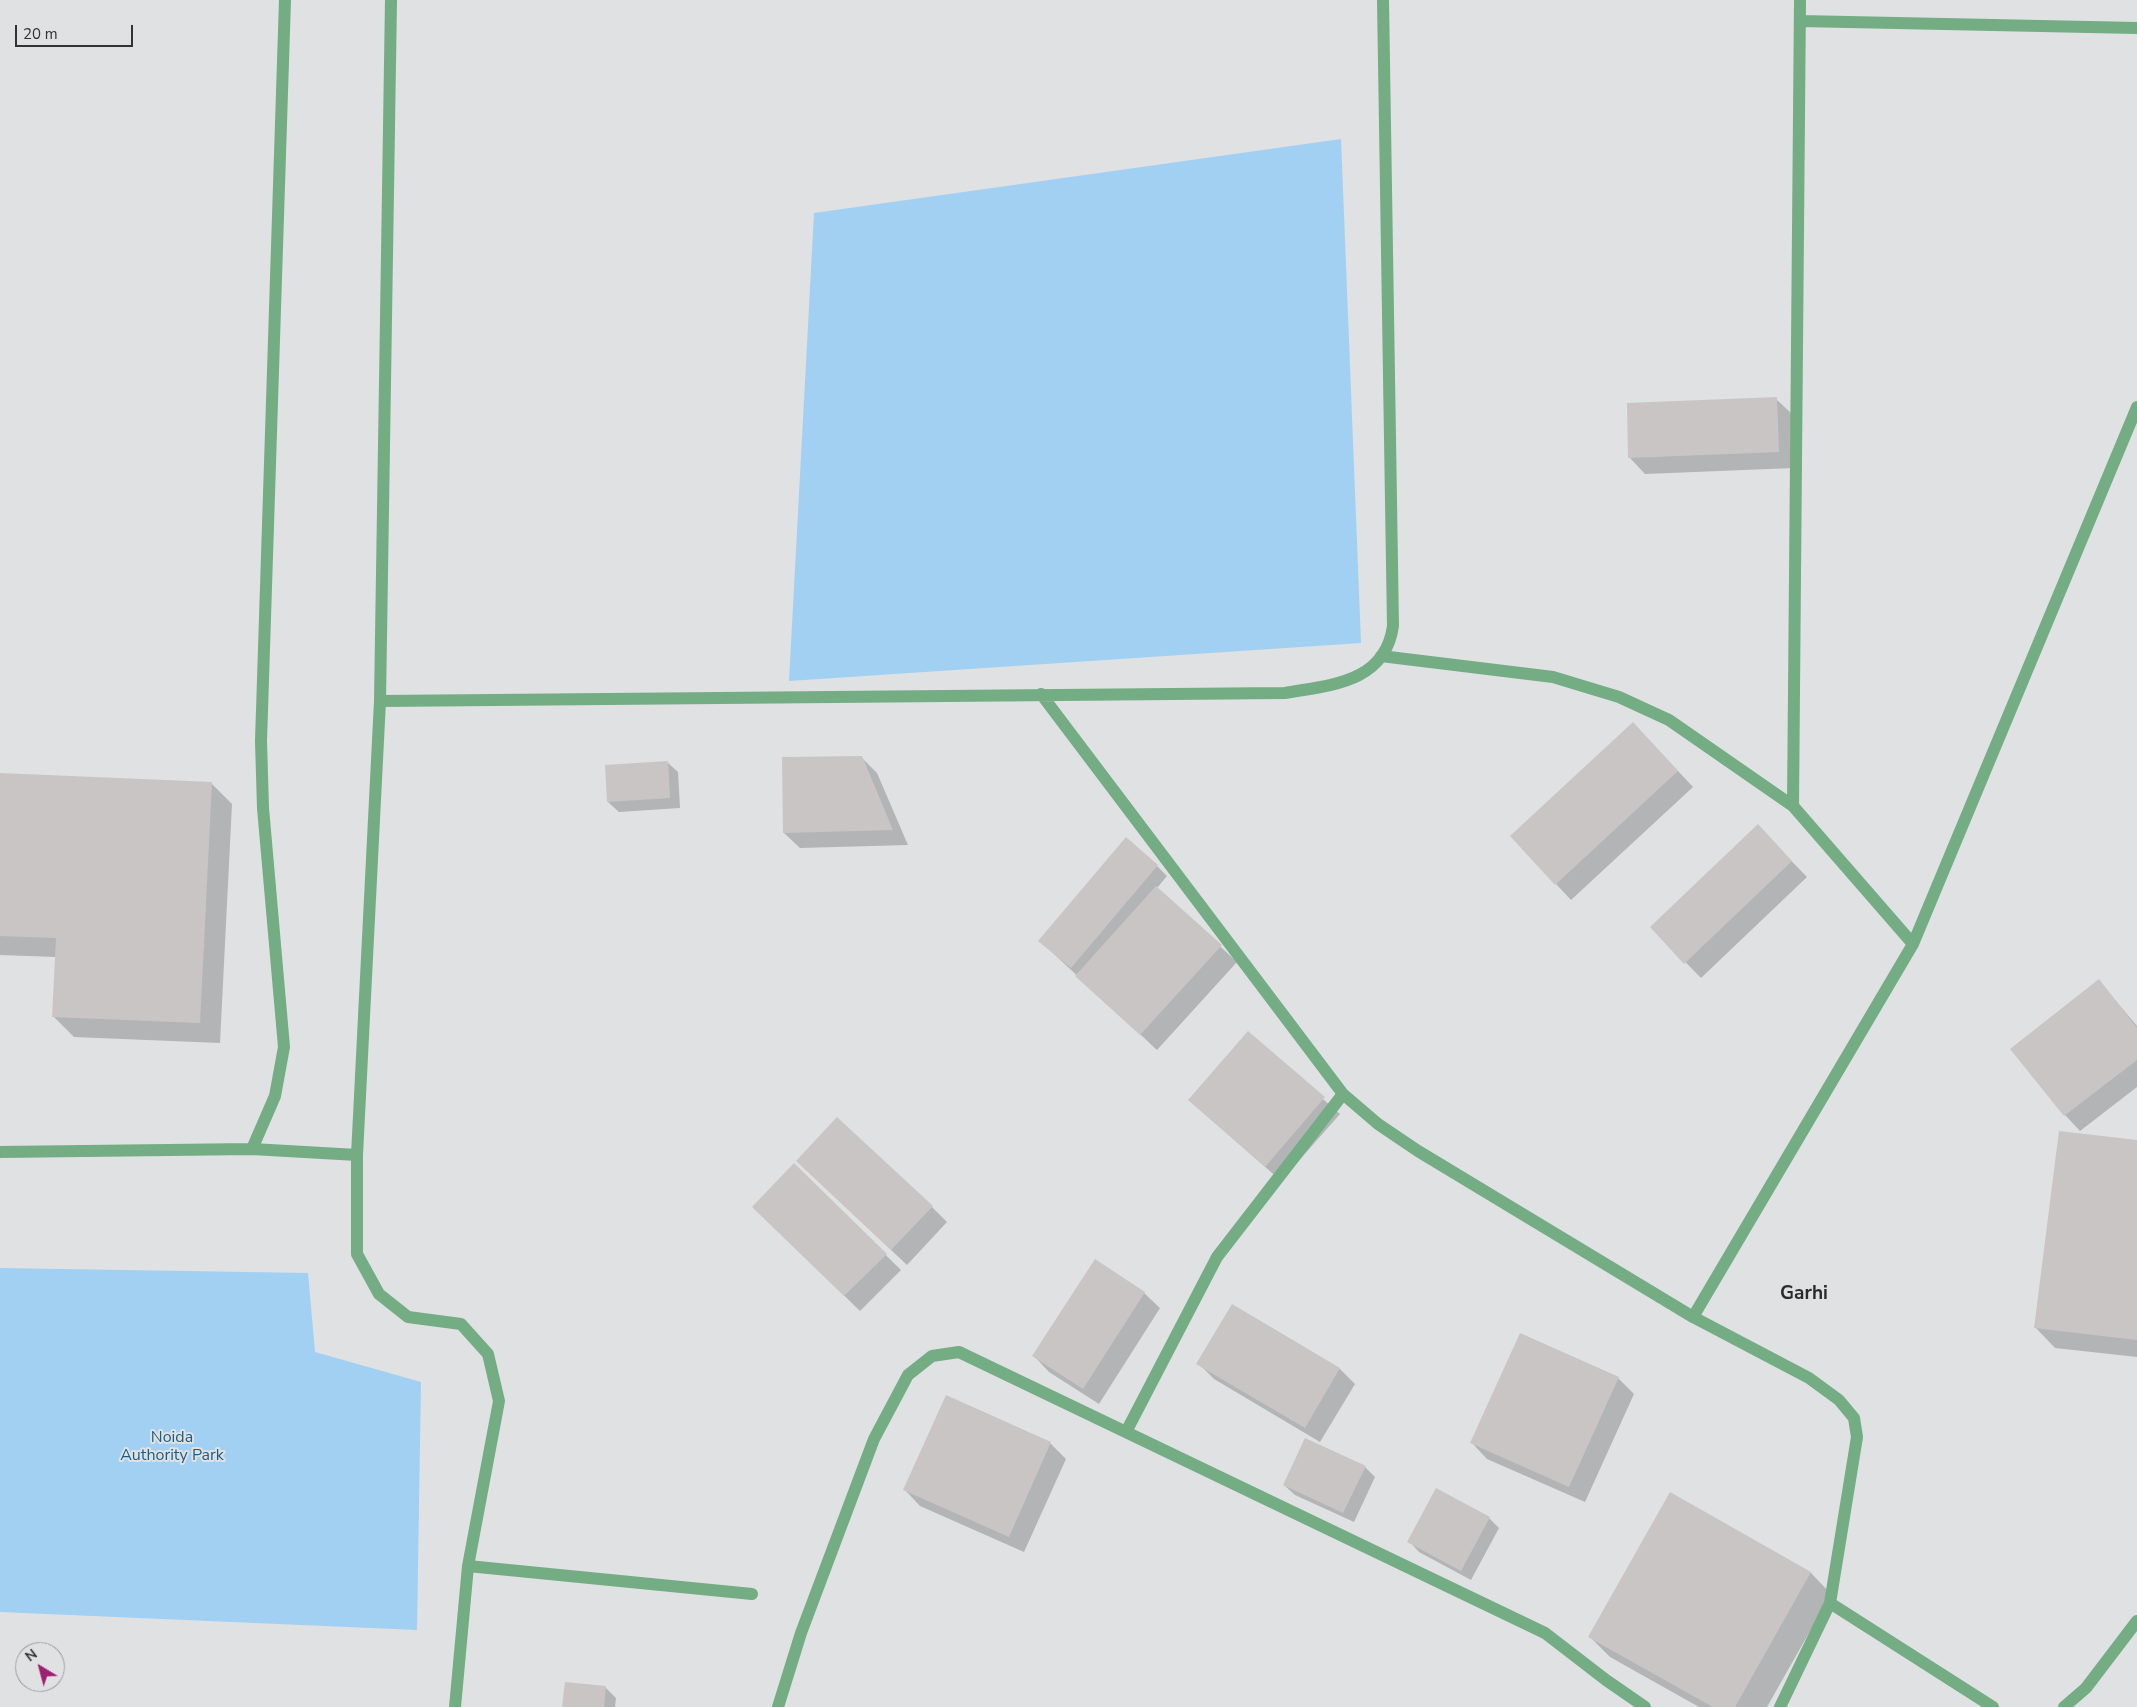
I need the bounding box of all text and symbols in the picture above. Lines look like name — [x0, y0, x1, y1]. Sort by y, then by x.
scale bar — [18, 15, 135, 47]
text: 20 m — [23, 24, 58, 44]
district label: Garhi — [1780, 1283, 1828, 1305]
park label: Noida Authority Park — [120, 1428, 224, 1466]
north arrow — [15, 1642, 65, 1692]
text: N — [21, 1645, 41, 1666]

